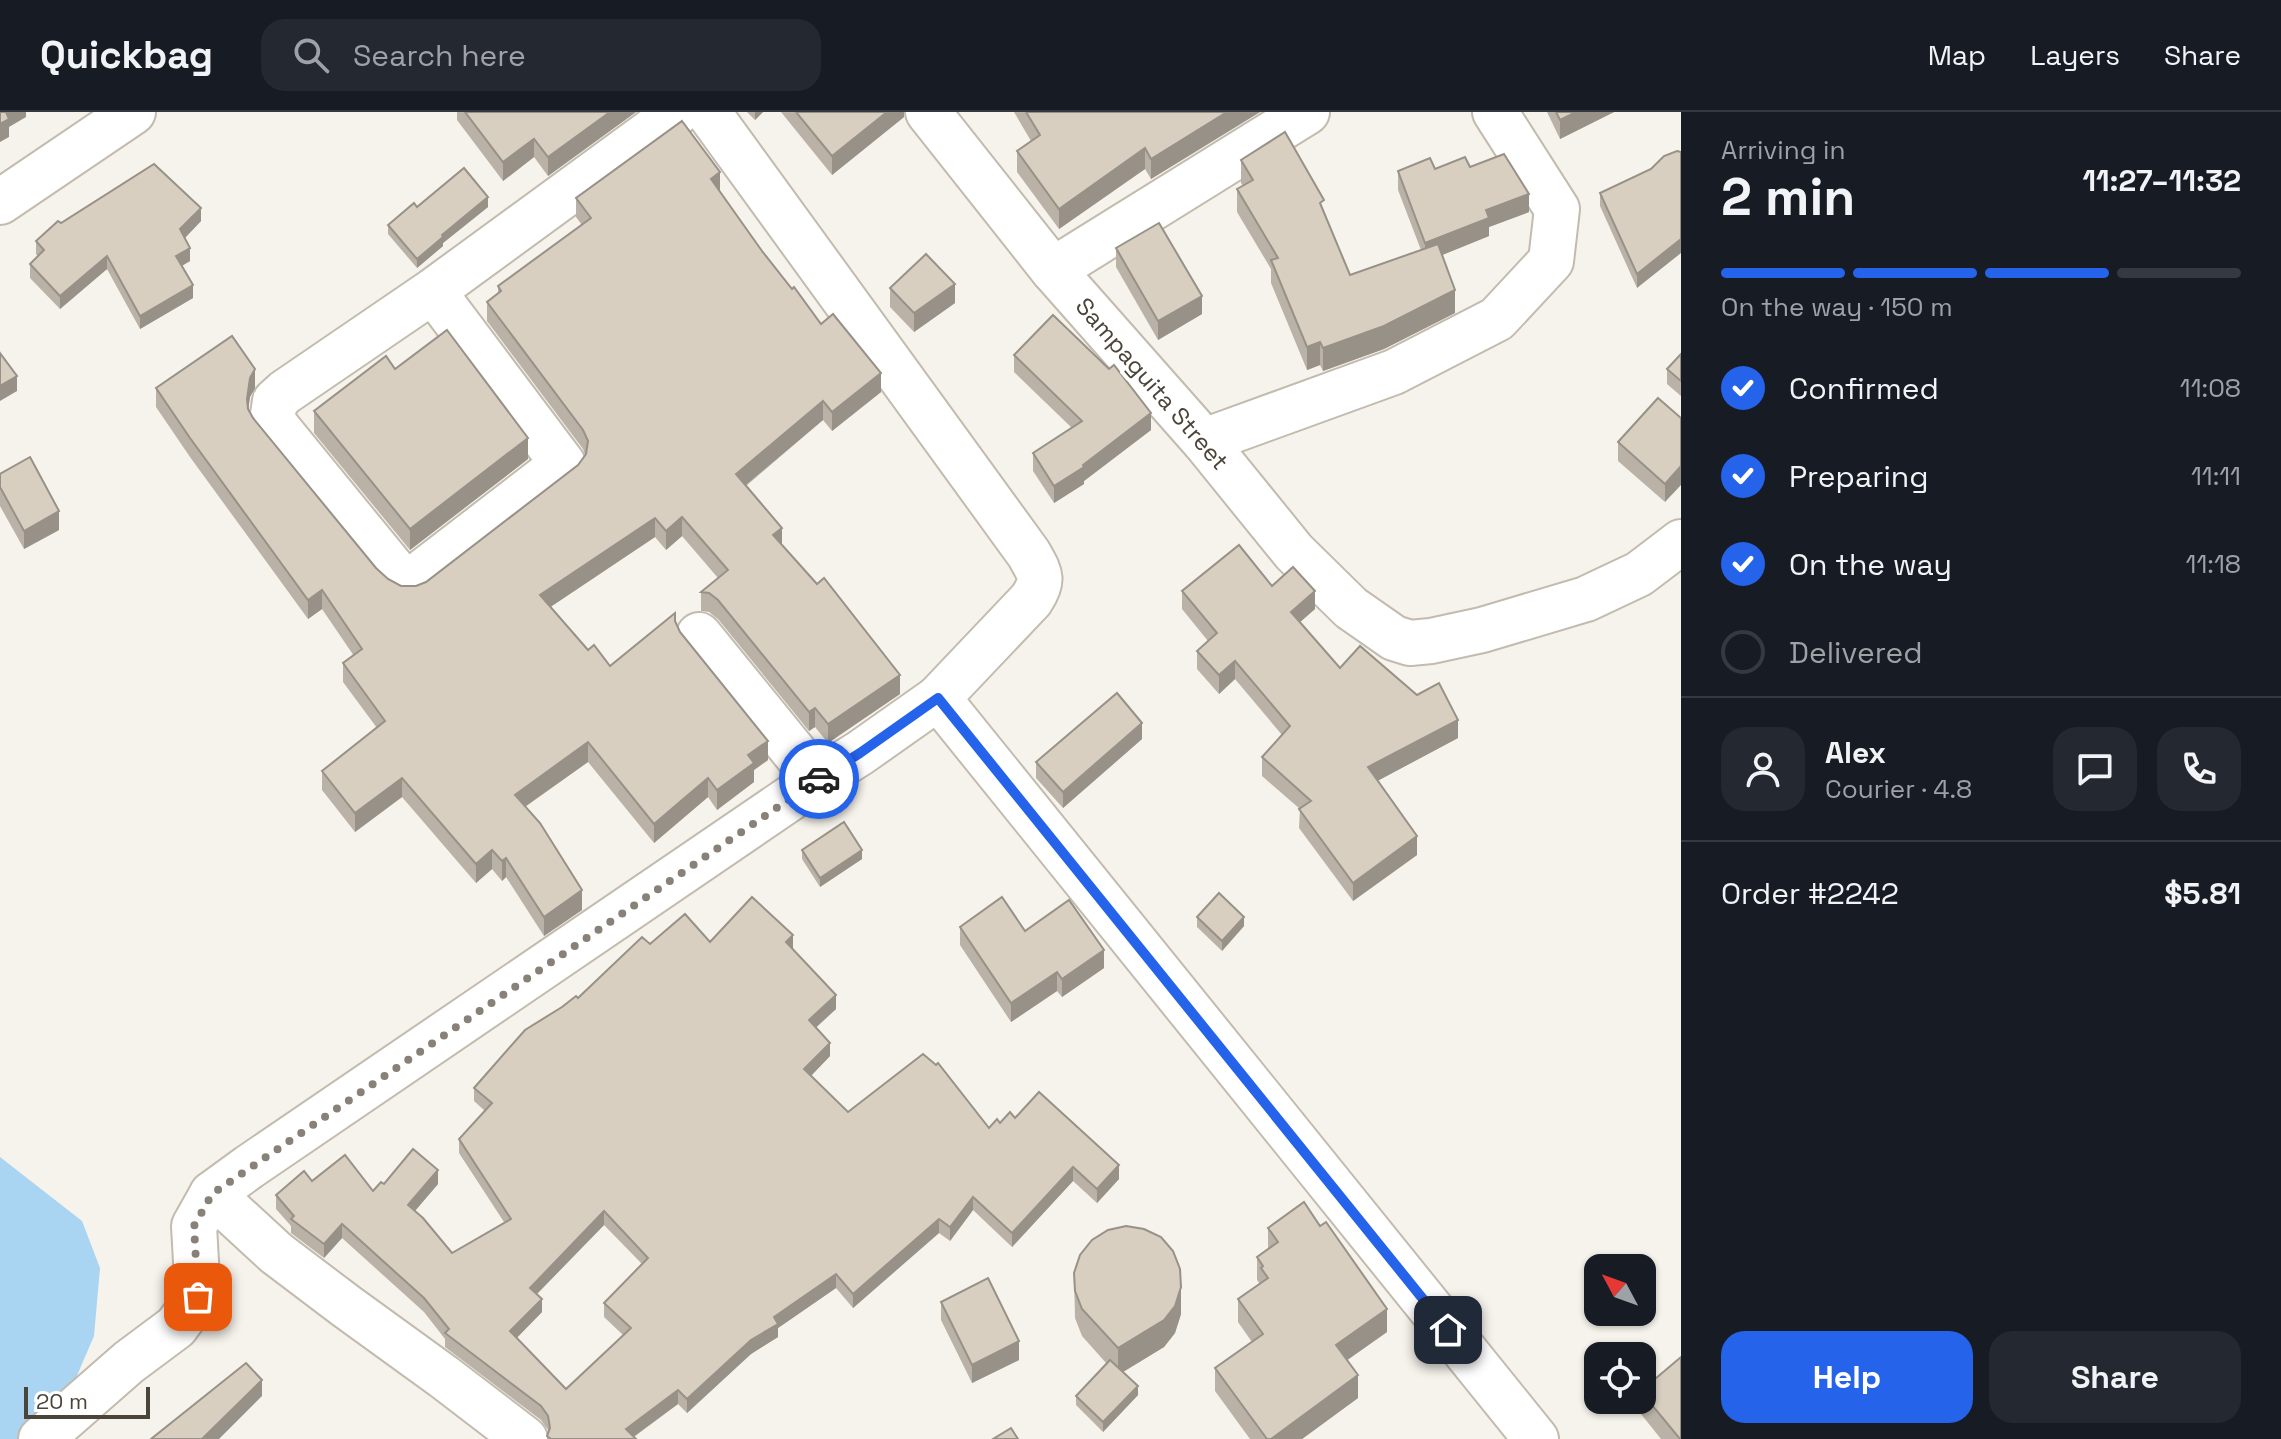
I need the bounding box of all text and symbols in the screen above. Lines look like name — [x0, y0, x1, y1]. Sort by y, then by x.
search box — [261, 19, 821, 91]
text: Quickbag — [40, 31, 213, 79]
icon: search — [289, 33, 333, 77]
text: Search here — [353, 36, 526, 75]
text: Map — [1928, 37, 1986, 73]
text: Layers — [2030, 37, 2120, 73]
text: Share — [2164, 37, 2241, 73]
text: Arriving in — [1721, 133, 1845, 167]
text: 11:27–11:32 — [2082, 161, 2241, 200]
text: 2 min — [1721, 164, 1855, 230]
text: On the way · 150 m — [1721, 290, 1953, 324]
street label: Sampaguita Street — [1069, 291, 1236, 476]
icon: check — [1721, 366, 1765, 410]
text: Confirmed — [1789, 369, 1939, 408]
text: 11:08 — [2180, 371, 2241, 405]
icon: check — [1721, 454, 1765, 498]
text: Preparing — [1789, 457, 1928, 496]
text: 11:11 — [2191, 459, 2241, 493]
icon: check — [1721, 542, 1765, 586]
text: On the way — [1789, 545, 1952, 584]
text: 11:18 — [2186, 547, 2241, 581]
text: Delivered — [1789, 633, 1923, 672]
button: person — [1721, 727, 1805, 811]
button: chat — [2053, 727, 2137, 811]
button: phone — [2157, 727, 2241, 811]
text: Alex — [1825, 733, 1886, 772]
courier — [779, 739, 859, 819]
icon: car — [797, 757, 841, 801]
text: Courier · 4.8 — [1825, 772, 1972, 806]
text: Order #2242 — [1721, 874, 1899, 913]
text: $5.81 — [2164, 874, 2241, 913]
north arrow — [1584, 1254, 1656, 1326]
map controls — [1584, 1254, 1656, 1414]
pin — [164, 1263, 232, 1331]
icon: bag — [176, 1275, 220, 1319]
pin — [1414, 1296, 1482, 1364]
icon: home — [1426, 1308, 1470, 1352]
button: Help — [1721, 1331, 1973, 1423]
button: Share — [1989, 1331, 2241, 1423]
button: locate — [1584, 1342, 1656, 1414]
scale bar — [24, 1383, 150, 1419]
text: 20 m — [36, 1387, 88, 1415]

